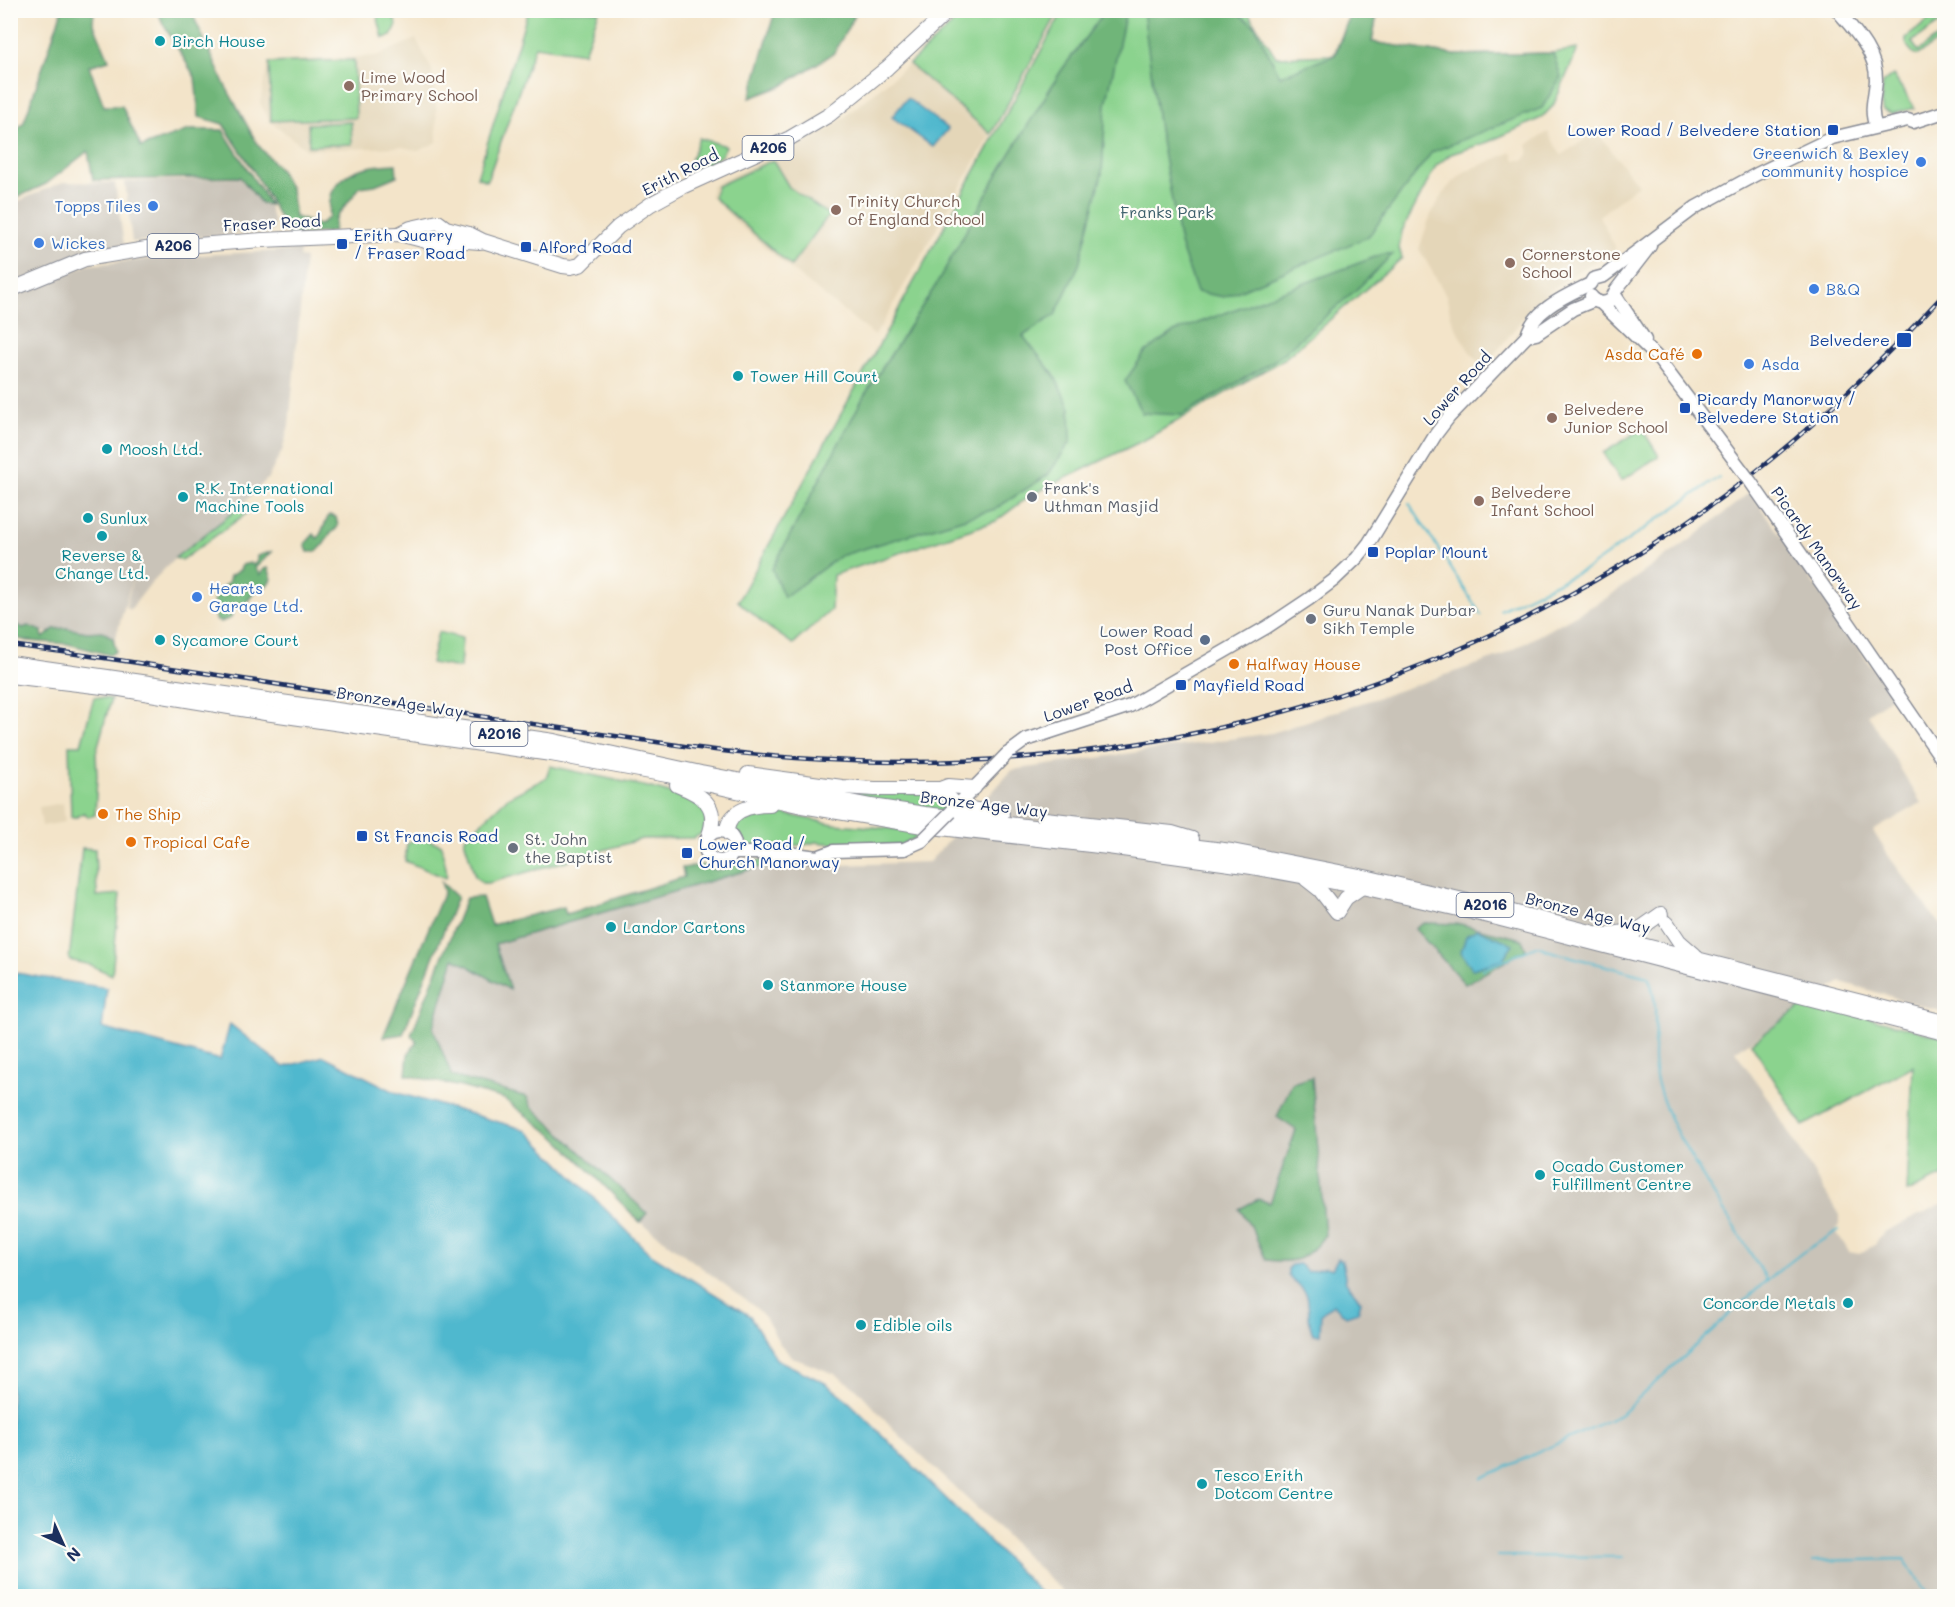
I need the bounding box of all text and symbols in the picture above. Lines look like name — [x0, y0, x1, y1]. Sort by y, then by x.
place label: Birch House — [172, 30, 266, 51]
marker: Birch House — [153, 34, 167, 48]
place label: Lime Wood Primary School — [361, 66, 478, 105]
marker: Lime Wood Primary School — [342, 79, 356, 93]
place label: Lower Road / Belvedere Station — [1567, 119, 1821, 140]
marker: Lower Road / Belvedere Station — [1826, 123, 1840, 137]
road number: A206 — [742, 136, 794, 160]
place label: Greenwich & Bexley community hospice — [1753, 142, 1909, 181]
street label: Erith Road — [638, 143, 722, 200]
marker: Greenwich & Bexley community hospice — [1914, 155, 1928, 169]
place label: Trinity Church of England School — [848, 190, 985, 229]
place label: Topps Tiles — [54, 195, 141, 216]
marker: Topps Tiles — [146, 199, 160, 213]
park label: Franks Park — [1120, 201, 1214, 222]
marker: Trinity Church of England School — [829, 203, 843, 217]
street label: Fraser Road — [223, 209, 321, 236]
place label: Erith Quarry / Fraser Road — [354, 224, 465, 263]
place label: Wickes — [51, 232, 106, 253]
road number: A206 — [148, 234, 198, 258]
marker: Wickes — [32, 236, 46, 250]
place label: Alford Road — [538, 236, 632, 257]
marker: Erith Quarry / Fraser Road — [335, 237, 349, 251]
marker: Alford Road — [519, 240, 533, 254]
place label: Cornerstone School — [1522, 243, 1621, 282]
marker: Cornerstone School — [1503, 256, 1517, 270]
place label: B&Q — [1826, 278, 1860, 299]
marker: B&Q — [1807, 282, 1821, 296]
place label: Belvedere — [1810, 329, 1890, 350]
marker: Belvedere — [1895, 331, 1913, 349]
place label: Asda Café — [1604, 343, 1685, 364]
street label: Lower Road — [1418, 346, 1496, 429]
marker: Asda Café — [1690, 347, 1704, 361]
place label: Asda — [1761, 353, 1800, 374]
marker: Asda — [1742, 357, 1756, 371]
place label: Tower Hill Court — [750, 365, 878, 386]
marker: Tower Hill Court — [731, 369, 745, 383]
place label: Picardy Manorway / Belvedere Station — [1697, 388, 1856, 427]
place label: Belvedere Junior School — [1564, 398, 1668, 437]
marker: Picardy Manorway / Belvedere Station — [1678, 401, 1692, 415]
marker: Belvedere Junior School — [1545, 411, 1559, 425]
place label: Moosh Ltd. — [119, 438, 203, 459]
marker: Moosh Ltd. — [100, 442, 114, 456]
place label: R.K. International Machine Tools — [195, 477, 334, 516]
place label: Frank's Uthman Masjid — [1044, 477, 1158, 516]
place label: Belvedere Infant School — [1491, 481, 1595, 520]
street label: Picardy Manorway — [1767, 482, 1868, 613]
marker: R.K. International Machine Tools — [176, 490, 190, 504]
marker: Frank's Uthman Masjid — [1025, 490, 1039, 504]
marker: Belvedere Infant School — [1472, 494, 1486, 508]
place label: Sunlux — [100, 507, 148, 528]
marker: Sunlux — [81, 511, 95, 525]
marker: Reverse & Change Ltd. — [95, 529, 109, 543]
place label: Poplar Mount — [1385, 541, 1488, 562]
place label: Reverse & Change Ltd. — [55, 544, 149, 583]
marker: Poplar Mount — [1366, 545, 1380, 559]
place label: Hearts Garage Ltd. — [209, 577, 303, 616]
marker: Hearts Garage Ltd. — [190, 590, 204, 604]
place label: Guru Nanak Durbar Sikh Temple — [1323, 599, 1476, 638]
marker: Guru Nanak Durbar Sikh Temple — [1304, 612, 1318, 626]
place label: Lower Road Post Office — [1100, 620, 1193, 659]
place label: Sycamore Court — [172, 629, 299, 650]
marker: Sycamore Court — [153, 633, 167, 647]
marker: Lower Road Post Office — [1198, 633, 1212, 647]
place label: Halfway House — [1246, 653, 1361, 674]
marker: Halfway House — [1227, 657, 1241, 671]
place label: Mayfield Road — [1193, 674, 1304, 695]
street label: Lower Road — [1040, 675, 1135, 726]
marker: Mayfield Road — [1174, 678, 1188, 692]
street label: Bronze Age Way — [335, 681, 465, 722]
road number: A2016 — [470, 722, 528, 746]
street label: Bronze Age Way — [919, 785, 1049, 822]
place label: The Ship — [115, 803, 181, 824]
marker: The Ship — [96, 807, 110, 821]
place label: St Francis Road — [374, 825, 498, 846]
place label: St. John the Baptist — [525, 828, 613, 867]
marker: St Francis Road — [355, 829, 369, 843]
place label: Tropical Cafe — [143, 831, 250, 852]
place label: Lower Road / Church Manorway — [699, 833, 840, 872]
marker: Tropical Cafe — [124, 835, 138, 849]
marker: St. John the Baptist — [506, 841, 520, 855]
marker: Lower Road / Church Manorway — [680, 846, 694, 860]
street label: Bronze Age Way — [1523, 887, 1653, 938]
road number: A2016 — [1456, 893, 1514, 917]
place label: Landor Cartons — [623, 916, 746, 937]
marker: Landor Cartons — [604, 920, 618, 934]
place label: Stanmore House — [780, 974, 908, 995]
marker: Stanmore House — [761, 978, 775, 992]
place label: Ocado Customer Fulfillment Centre — [1552, 1155, 1692, 1194]
marker: Ocado Customer Fulfillment Centre — [1533, 1168, 1547, 1182]
place label: Concorde Metals — [1703, 1292, 1836, 1313]
marker: Concorde Metals — [1841, 1296, 1855, 1310]
place label: Edible oils — [873, 1314, 953, 1335]
marker: Edible oils — [854, 1318, 868, 1332]
place label: Tesco Erith Dotcom Centre — [1214, 1464, 1333, 1503]
marker: Tesco Erith Dotcom Centre — [1195, 1477, 1209, 1491]
north arrow — [33, 1514, 93, 1574]
text: N — [62, 1543, 86, 1567]

